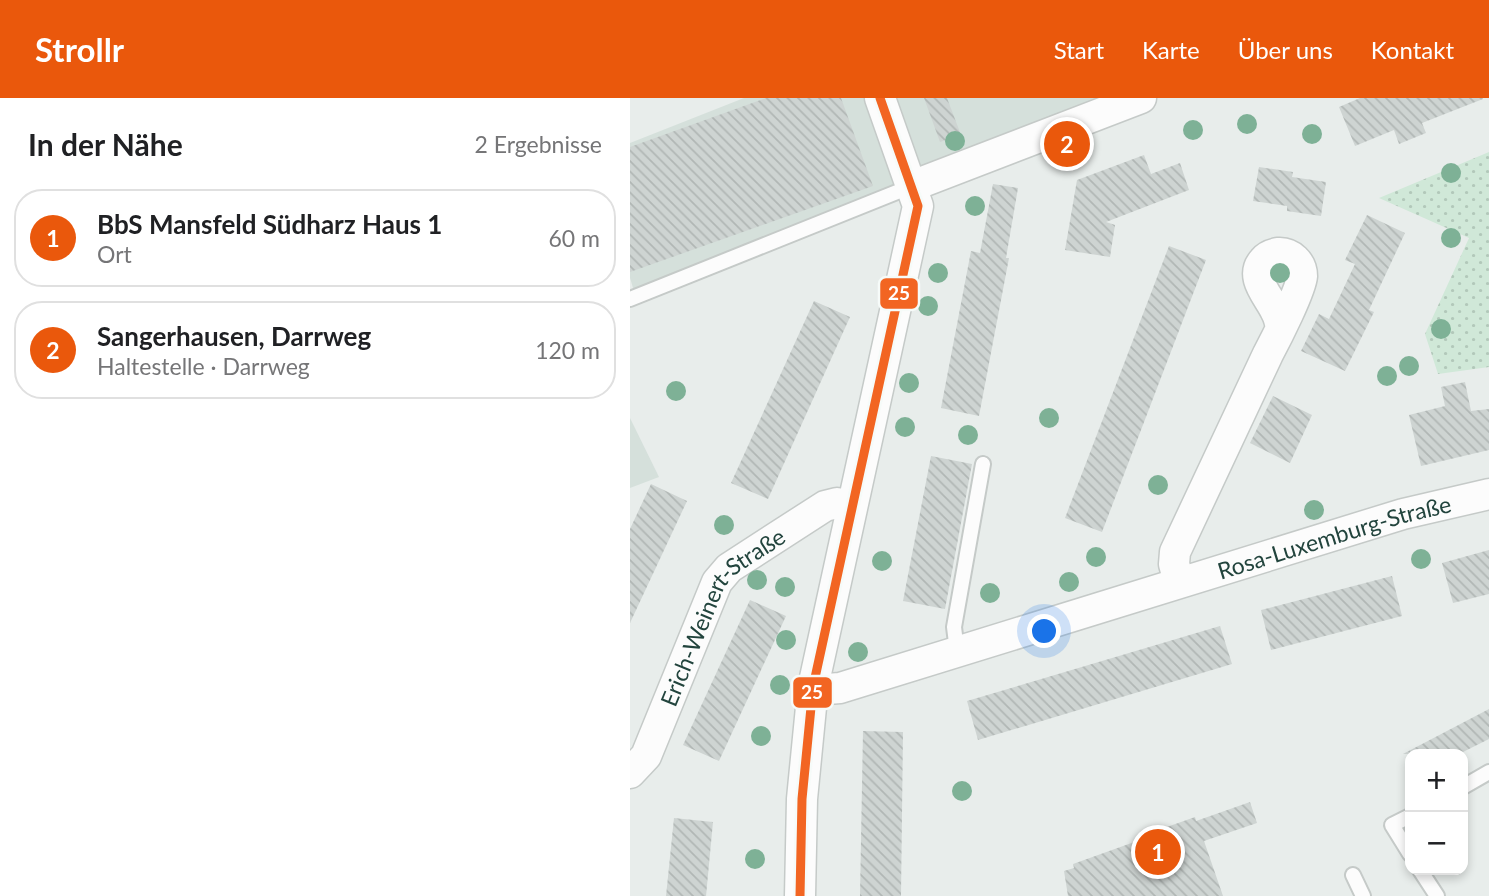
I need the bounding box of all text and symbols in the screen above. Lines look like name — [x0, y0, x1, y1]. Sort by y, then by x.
text: Strollr — [35, 29, 124, 69]
text: Start — [1054, 35, 1104, 64]
text: Karte — [1142, 35, 1200, 64]
text: Über uns — [1238, 35, 1333, 64]
text: Kontakt — [1371, 35, 1454, 64]
pin: 2 — [1044, 118, 1090, 170]
text: In der Nähe — [28, 126, 183, 162]
text: 2 Ergebnisse — [474, 130, 602, 158]
text: BbS Mansfeld Südharz Haus 1 — [97, 208, 442, 240]
text: 1 — [46, 224, 60, 252]
text: 60 m — [549, 224, 600, 252]
text: Ort — [97, 240, 132, 268]
line badge: 25 — [879, 277, 919, 310]
text: 25 — [888, 281, 910, 304]
text: Sangerhausen, Darrweg — [97, 320, 371, 352]
text: 2 — [46, 336, 60, 364]
text: 120 m — [535, 336, 600, 364]
text: Haltestelle · Darrweg — [97, 352, 310, 380]
street label: Rosa-Luxemburg-Straße — [1214, 489, 1454, 585]
street label: Erich-Weinert-Straße — [654, 522, 790, 710]
your location — [1027, 614, 1061, 648]
line badge: 25 — [792, 676, 833, 709]
text: 25 — [801, 680, 823, 703]
map controls — [1405, 749, 1468, 875]
button: + — [1405, 749, 1468, 812]
button: − — [1405, 812, 1468, 875]
pin: 1 — [1135, 826, 1181, 878]

